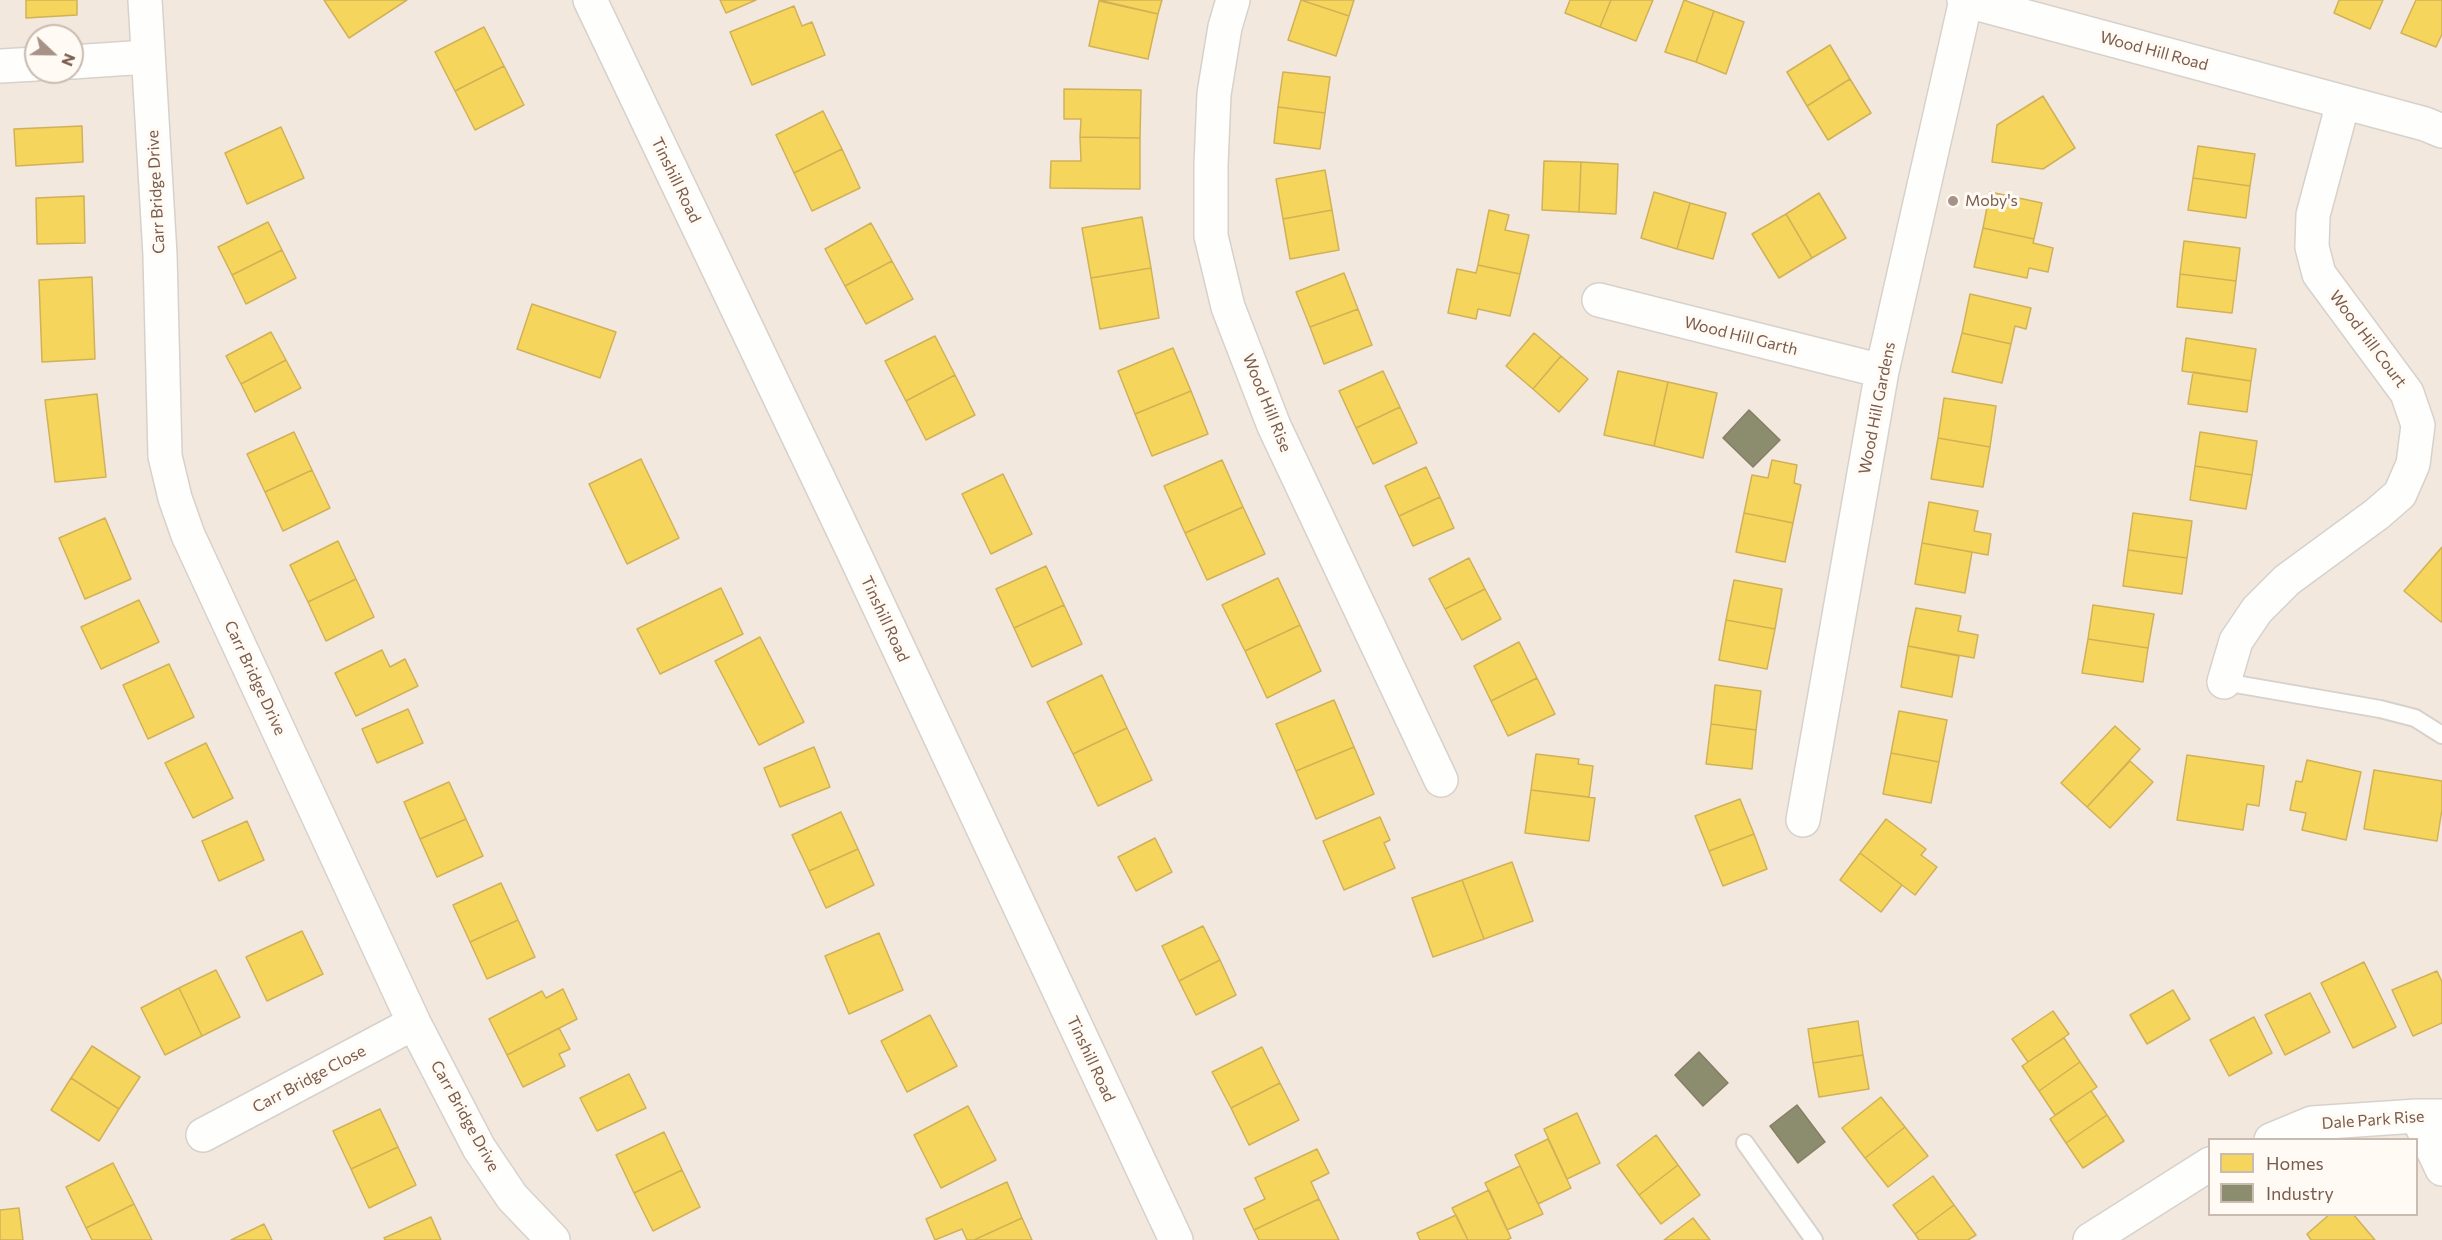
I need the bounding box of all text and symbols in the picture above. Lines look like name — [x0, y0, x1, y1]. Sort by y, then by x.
north arrow — [24, 24, 84, 84]
street label: Wood Hill Road — [2098, 27, 2210, 75]
text: N — [58, 51, 80, 69]
street label: Carr Bridge Drive — [143, 130, 169, 254]
street label: Tinshill Road — [647, 134, 705, 226]
place label: Moby's — [1965, 191, 2018, 211]
marker: Moby's — [1946, 194, 1960, 208]
street label: Wood Hill Court — [2325, 287, 2411, 391]
street label: Wood Hill Garth — [1682, 313, 1800, 359]
street label: Wood Hill Gardens — [1855, 340, 1899, 476]
street label: Wood Hill Rise — [1239, 351, 1295, 455]
street label: Tinshill Road — [857, 573, 913, 665]
street label: Carr Bridge Drive — [220, 618, 290, 738]
street label: Tinshill Road — [1063, 1013, 1119, 1105]
street label: Carr Bridge Close — [249, 1041, 369, 1117]
street label: Carr Bridge Drive — [427, 1057, 503, 1175]
street label: Dale Park Rise — [2321, 1107, 2425, 1133]
legend — [2208, 1138, 2418, 1216]
text: Homes — [2266, 1152, 2324, 1174]
text: Industry — [2266, 1182, 2334, 1204]

